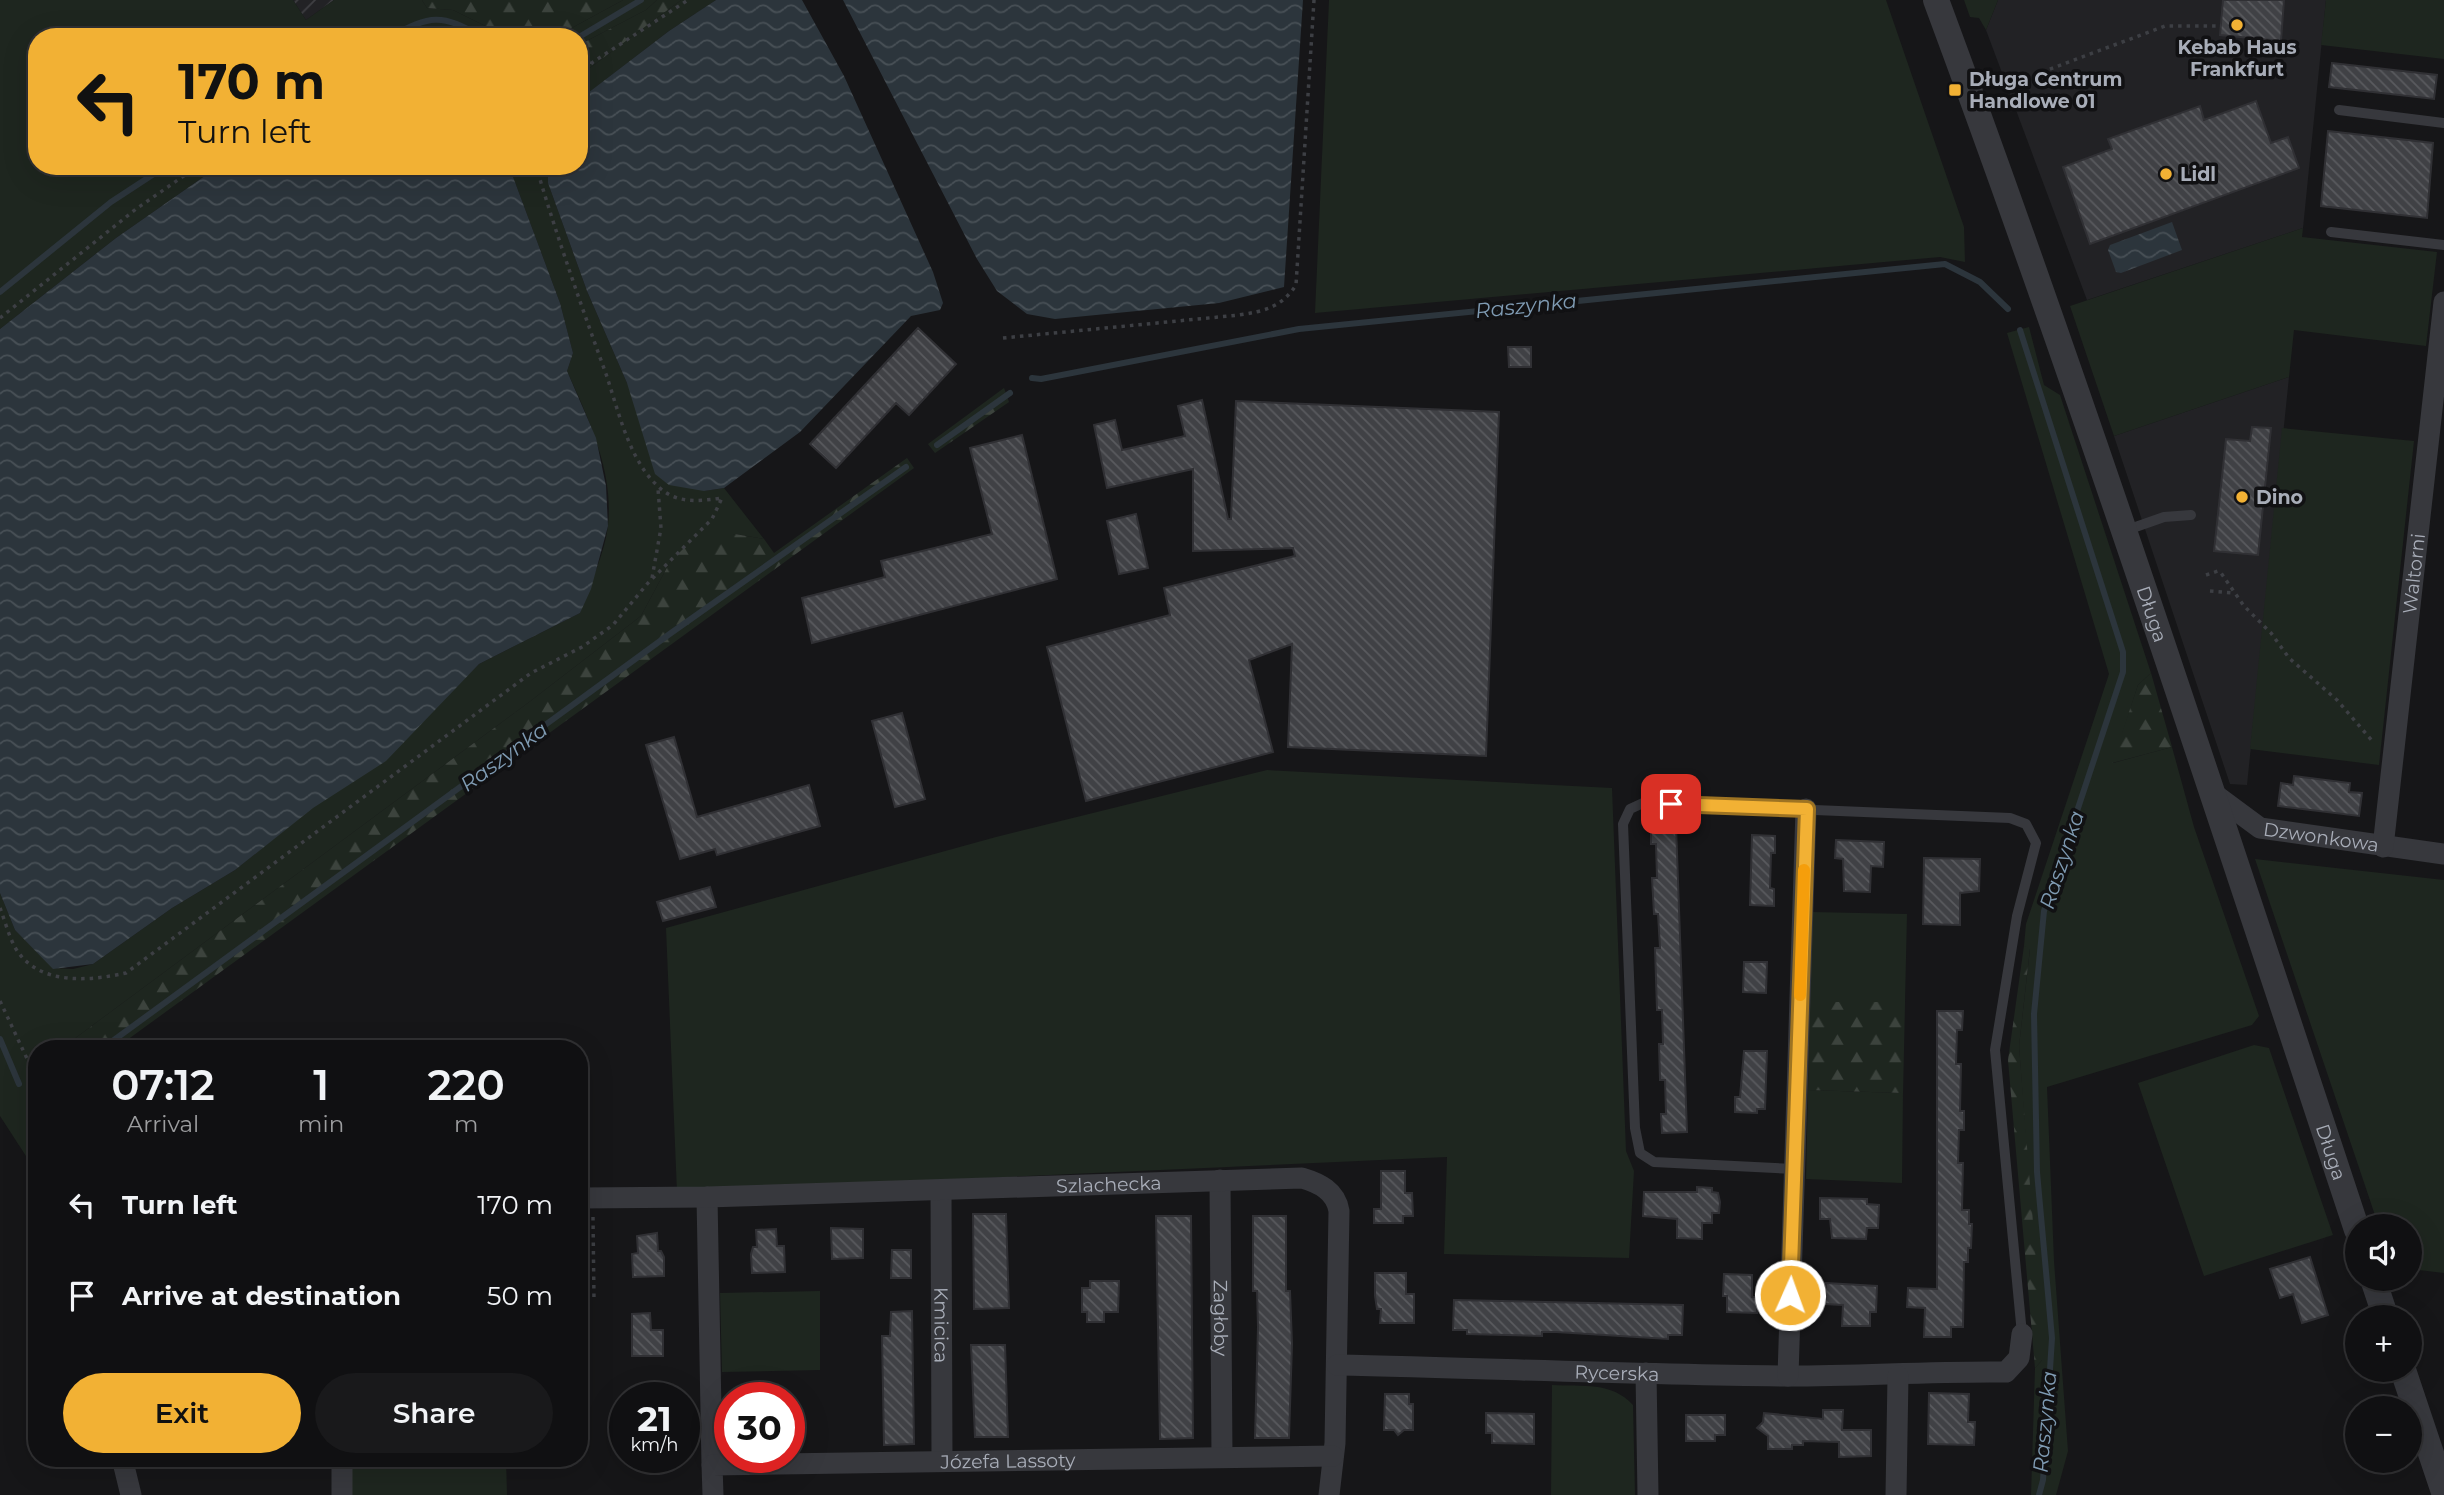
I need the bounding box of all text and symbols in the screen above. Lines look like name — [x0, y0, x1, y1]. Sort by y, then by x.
marker: Kebab Haus Frankfurt — [2229, 17, 2245, 33]
place label: Kebab Haus Frankfurt — [2178, 36, 2297, 81]
text: 170 m — [178, 52, 325, 111]
icon: left — [63, 56, 154, 147]
place label: Długa Centrum Handlowe 01 — [1969, 68, 2122, 113]
marker: Długa Centrum Handlowe 01 — [1947, 82, 1963, 98]
text: Turn left — [178, 112, 312, 151]
place label: Lidl — [2180, 163, 2216, 186]
marker: Lidl — [2158, 166, 2174, 182]
water label: Raszynka — [1474, 288, 1578, 323]
place label: Dino — [2256, 486, 2303, 509]
marker: Dino — [2234, 489, 2250, 505]
street label: Waltorni — [2398, 532, 2430, 615]
street label: Długa — [2132, 583, 2172, 645]
water label: Raszynka — [455, 717, 552, 797]
pin — [1641, 774, 1701, 834]
icon: arrive — [1652, 785, 1690, 823]
water label: Raszynka — [2034, 808, 2089, 912]
street label: Dzwonkowa — [2262, 818, 2380, 857]
text: 07:12 — [111, 1059, 215, 1111]
text: 1 — [313, 1059, 329, 1111]
text: 220 — [428, 1059, 505, 1111]
text: Arrival — [127, 1110, 199, 1138]
text: min — [298, 1110, 344, 1138]
text: m — [454, 1110, 478, 1138]
street label: Długa — [2311, 1121, 2351, 1183]
street label: Szlachecka — [1056, 1171, 1162, 1198]
icon: left — [63, 1186, 101, 1224]
text: Turn left — [122, 1189, 238, 1221]
text: 170 m — [477, 1189, 553, 1221]
map controls — [2345, 1214, 2422, 1473]
button: sound — [2345, 1214, 2422, 1291]
position arrow — [1753, 1258, 1827, 1332]
icon: arrive — [63, 1277, 101, 1315]
text: Arrive at destination — [122, 1280, 401, 1312]
text: 50 m — [487, 1280, 553, 1312]
street label: Zagłoby — [1209, 1280, 1232, 1357]
street label: Kmicica — [929, 1287, 953, 1363]
button: + — [2345, 1305, 2422, 1382]
street label: Rycerska — [1574, 1361, 1660, 1386]
water label: Raszynka — [2028, 1370, 2061, 1474]
button: Exit — [63, 1373, 301, 1453]
button: Share — [315, 1373, 553, 1453]
speed limit sign: 30 — [714, 1382, 805, 1473]
button: − — [2345, 1396, 2422, 1473]
text: 21 — [637, 1397, 672, 1440]
text: km/h — [630, 1434, 679, 1456]
street label: Józefa Lassoty — [939, 1449, 1076, 1474]

